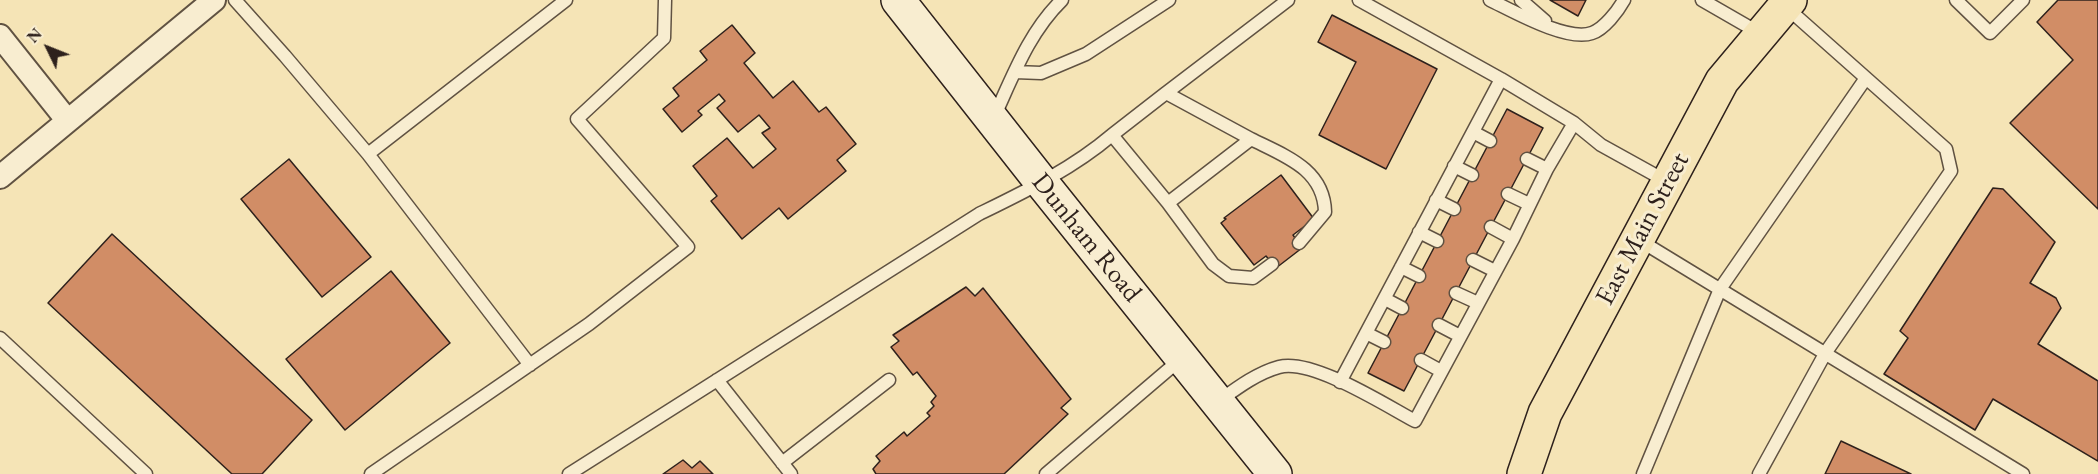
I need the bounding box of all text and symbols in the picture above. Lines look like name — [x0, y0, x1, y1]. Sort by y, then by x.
north arrow — [18, 18, 78, 78]
text: N — [22, 23, 47, 47]
street label: East Main Street — [1589, 147, 1697, 311]
street label: Dunham Road — [1024, 167, 1148, 309]

